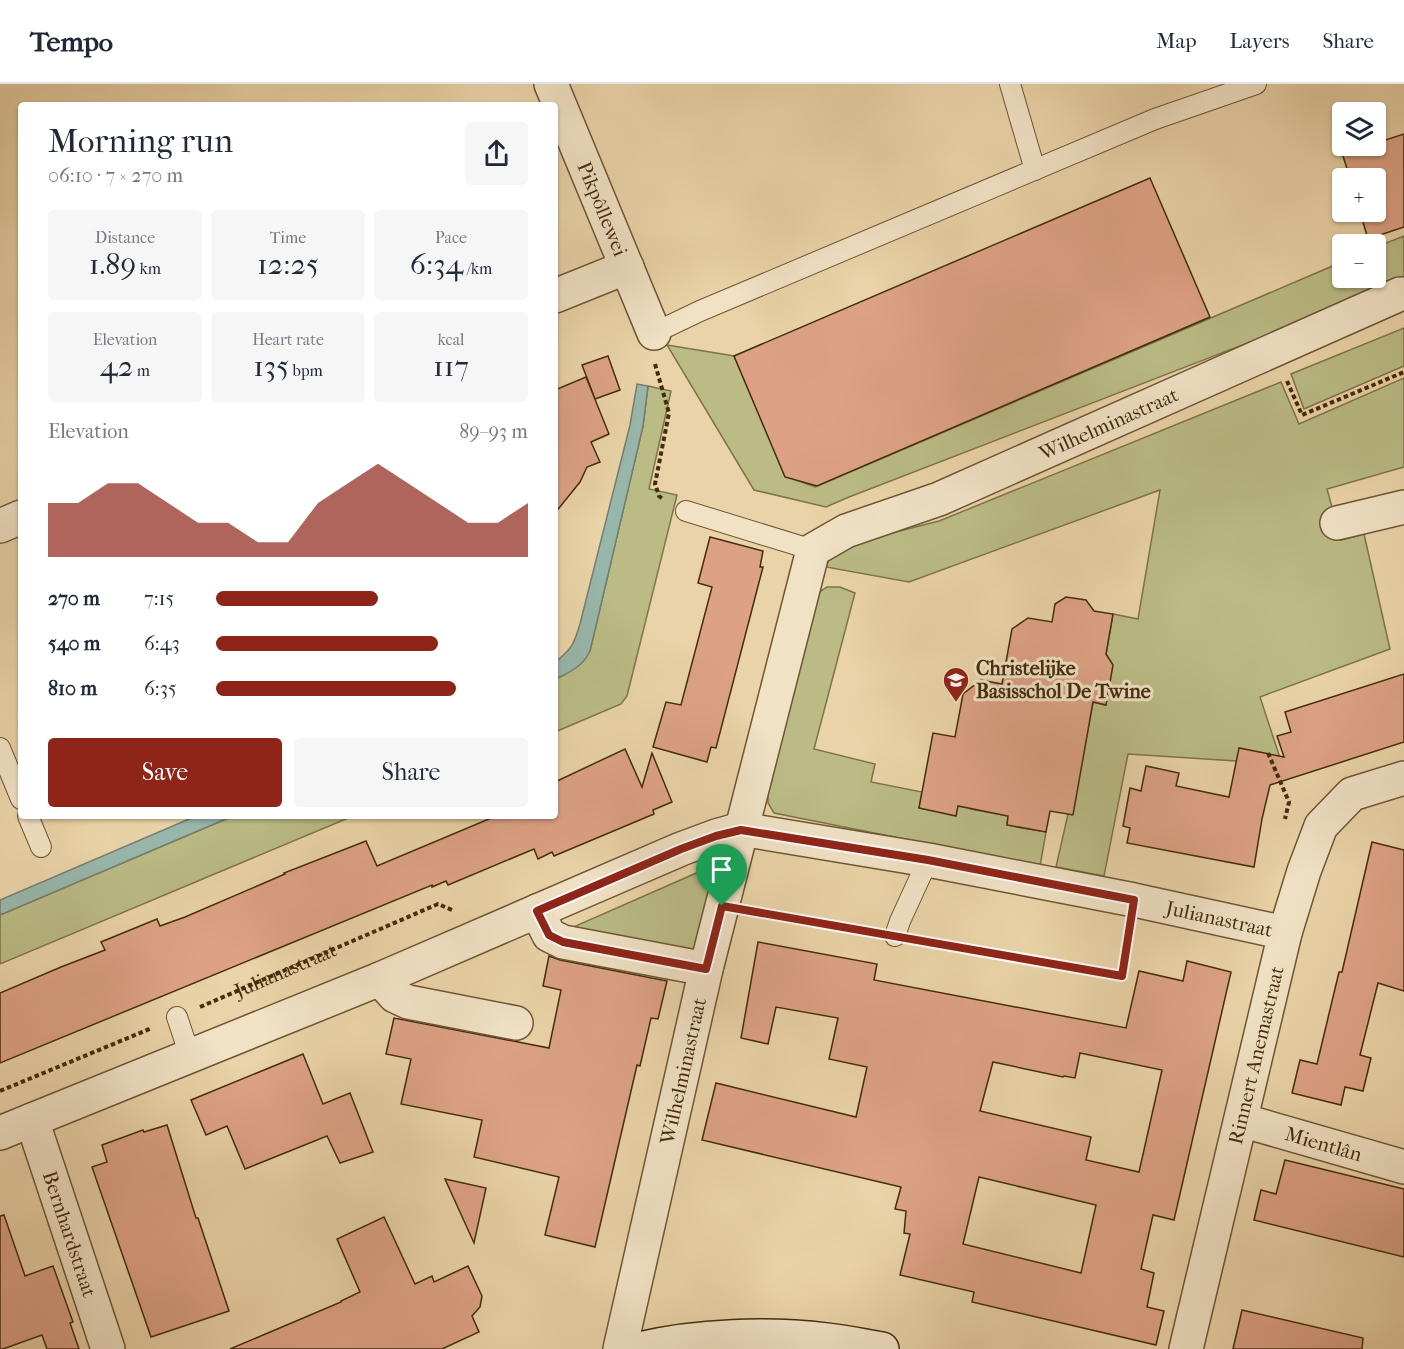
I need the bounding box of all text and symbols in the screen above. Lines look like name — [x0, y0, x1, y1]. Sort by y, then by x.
text: Tempo — [30, 25, 113, 58]
text: Map — [1156, 29, 1197, 53]
text: Layers — [1230, 29, 1289, 53]
text: Share — [1322, 29, 1374, 53]
map controls — [1332, 102, 1386, 288]
button: layers — [1332, 102, 1386, 156]
text: Morning run — [48, 122, 233, 161]
button: share — [465, 122, 528, 185]
street label: Pikpôllewei — [572, 158, 632, 260]
text: 06:10 · 7 × 270 m — [48, 164, 183, 187]
button: + — [1332, 168, 1386, 222]
text: Distance — [95, 228, 155, 247]
text: Time — [270, 228, 306, 247]
text: Pace — [435, 228, 467, 247]
button: − — [1332, 234, 1386, 288]
text: 1.89 — [89, 247, 136, 282]
text: 12:25 — [257, 247, 319, 282]
text: 6:34 — [410, 247, 463, 282]
text: km — [136, 259, 161, 278]
text: /km — [463, 259, 492, 278]
text: Elevation — [93, 330, 157, 349]
text: Heart rate — [252, 330, 324, 349]
text: kcal — [438, 330, 464, 349]
text: 42 — [100, 349, 133, 384]
text: 135 — [253, 349, 289, 384]
text: 117 — [433, 349, 469, 384]
text: m — [133, 361, 150, 380]
text: bpm — [289, 361, 323, 380]
street label: Wilhelminastraat — [1035, 383, 1182, 465]
text: Elevation — [48, 420, 129, 443]
text: 89–93 m — [459, 420, 528, 443]
text: 270 m — [48, 587, 100, 610]
text: 7:15 — [144, 587, 174, 610]
text: 540 m — [48, 632, 100, 655]
text: 6:43 — [144, 632, 180, 655]
place label: Christelijke Basisschol De Twine — [976, 657, 1151, 703]
school or university icon: Christelijke Basisschol De Twine — [941, 665, 971, 703]
text: 810 m — [48, 677, 97, 700]
text: 6:35 — [144, 677, 177, 700]
button: Save — [48, 738, 282, 807]
button: Share — [294, 738, 528, 807]
pin — [696, 844, 747, 906]
icon: arrive — [705, 853, 738, 886]
street label: Julianastraat — [1162, 896, 1275, 942]
street label: Julianastraat — [229, 938, 340, 1003]
street label: Rinnert Anemastraat — [1224, 964, 1289, 1147]
street label: Wilhelminastraat — [655, 996, 711, 1148]
street label: Mientlân — [1282, 1122, 1365, 1166]
street label: Bernhardstraat — [38, 1168, 101, 1300]

